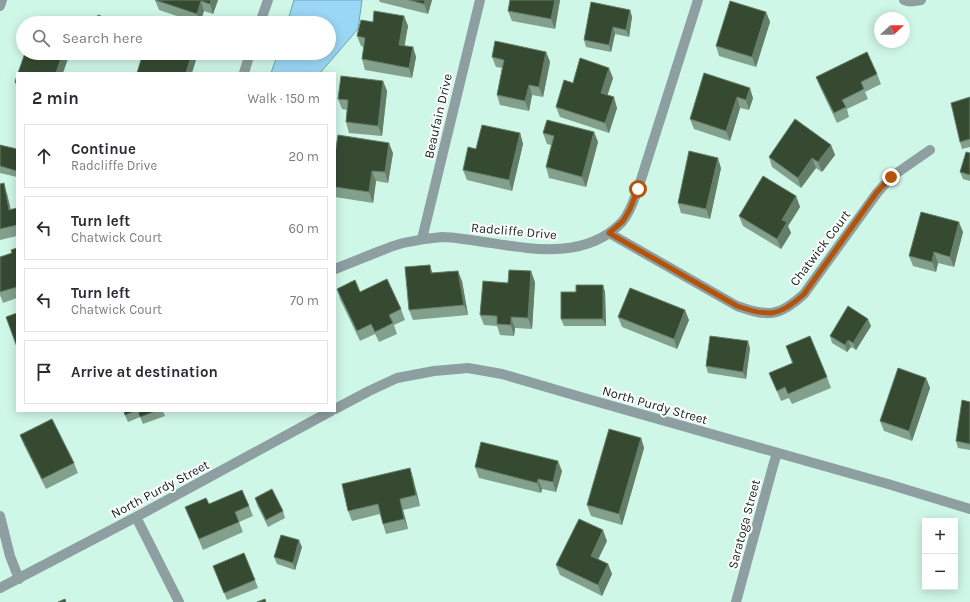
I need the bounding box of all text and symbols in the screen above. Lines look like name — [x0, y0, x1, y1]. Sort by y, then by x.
north arrow — [874, 12, 910, 48]
search box — [16, 16, 336, 60]
icon: search — [30, 27, 52, 49]
text: Search here — [62, 29, 143, 47]
street label: Beaufain Drive — [421, 72, 455, 160]
text: 2 min — [32, 88, 79, 108]
text: Walk · 150 m — [248, 91, 320, 106]
text: Continue — [71, 140, 136, 158]
icon: ahead — [33, 145, 55, 167]
text: 20 m — [289, 149, 319, 164]
text: Radcliffe Drive — [71, 158, 157, 173]
route end — [882, 168, 900, 186]
route start — [629, 180, 647, 198]
street label: Chatwick Court — [787, 207, 853, 289]
text: Turn left — [71, 212, 130, 230]
icon: left — [33, 217, 55, 239]
street label: Radcliffe Drive — [470, 220, 558, 242]
text: 60 m — [289, 221, 319, 236]
text: Chatwick Court — [71, 230, 162, 245]
text: Turn left — [71, 284, 130, 302]
icon: left — [33, 289, 55, 311]
text: 70 m — [290, 293, 319, 308]
text: Chatwick Court — [71, 302, 162, 317]
icon: arrive — [33, 361, 55, 383]
text: Arrive at destination — [71, 363, 218, 381]
street label: North Purdy Street — [601, 383, 709, 427]
street label: North Purdy Street — [108, 457, 212, 521]
street label: Saratoga Street — [725, 477, 763, 570]
map controls — [922, 518, 958, 590]
button: + — [922, 518, 958, 554]
button: − — [922, 554, 958, 590]

